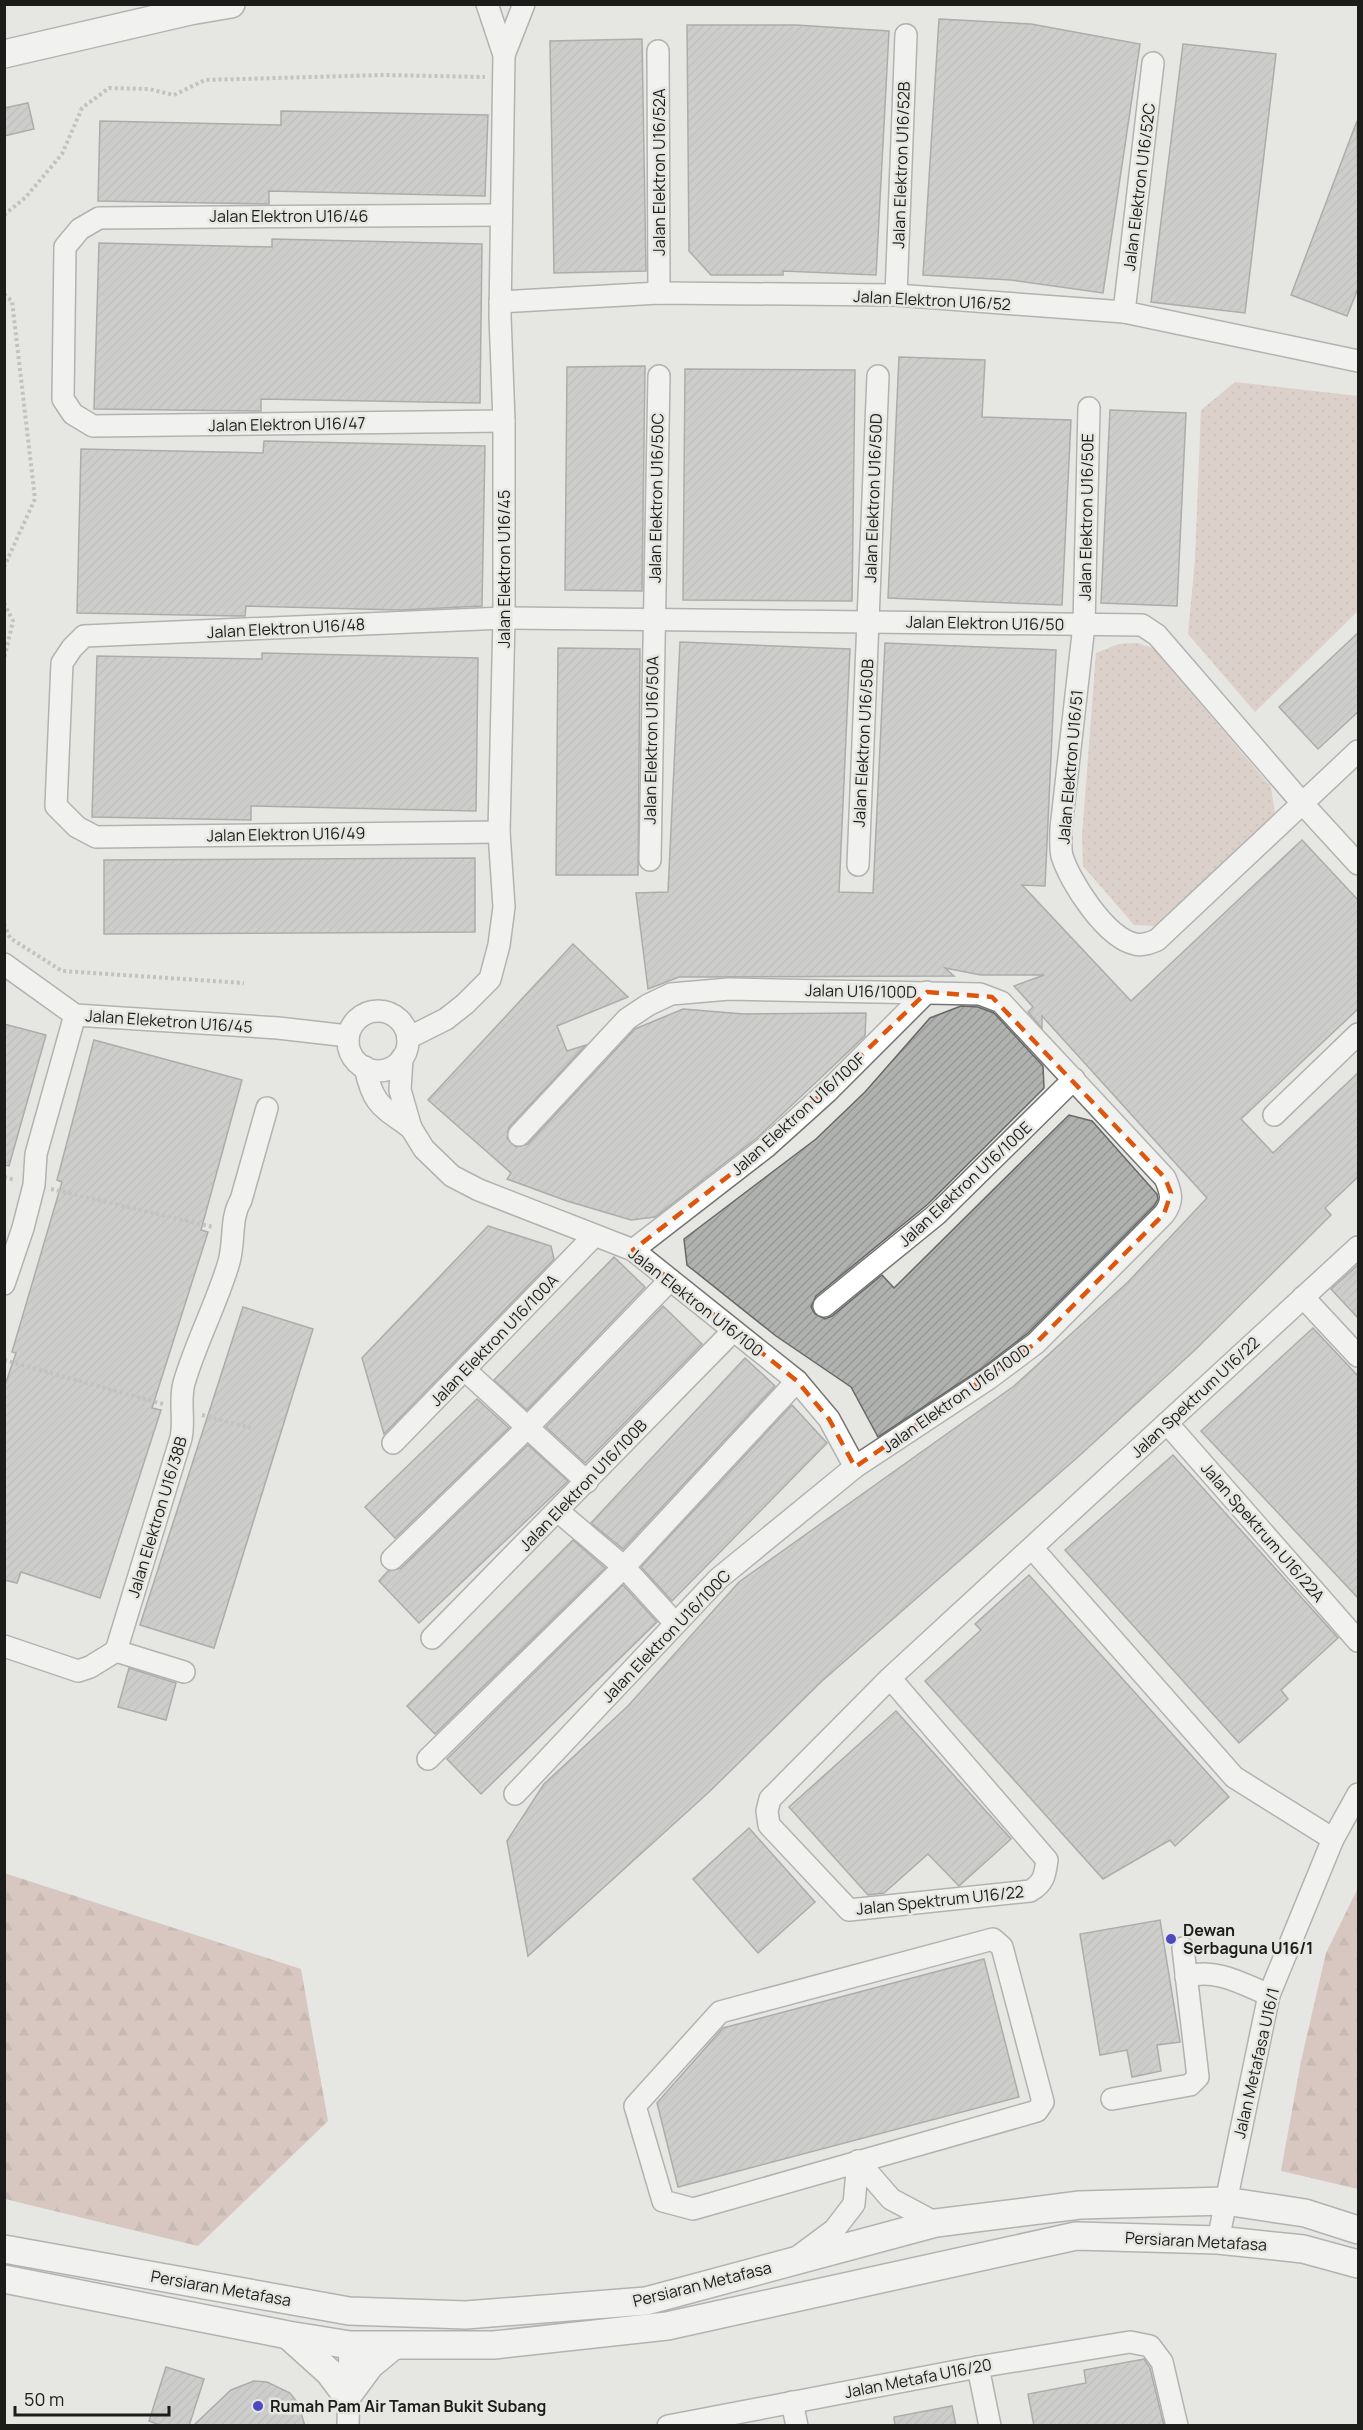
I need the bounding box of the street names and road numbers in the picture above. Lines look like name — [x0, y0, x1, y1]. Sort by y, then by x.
street label: Jalan Elektron U16/52B — [887, 81, 915, 249]
street label: Jalan Elektron U16/52A — [648, 88, 670, 256]
street label: Jalan Elektron U16/52C — [1118, 102, 1160, 272]
street label: Jalan Elektron U16/46 — [210, 205, 368, 227]
street label: Jalan Elektron U16/52 — [853, 285, 1011, 315]
street label: Jalan Elektron U16/47 — [208, 412, 366, 436]
street label: Jalan Elektron U16/50C — [644, 413, 668, 583]
street label: Jalan Elektron U16/50D — [859, 413, 887, 583]
street label: Jalan Elektron U16/50E — [1074, 433, 1098, 601]
street label: Jalan Elektron U16/45 — [493, 490, 515, 648]
street label: Jalan Elektron U16/50 — [906, 611, 1064, 635]
street label: Jalan Elektron U16/48 — [206, 613, 366, 643]
street label: Jalan Elektron U16/50A — [639, 655, 663, 825]
street label: Jalan Elektron U16/50B — [848, 658, 878, 828]
street label: Jalan Elektron U16/51 — [1052, 689, 1088, 845]
street label: Jalan Elektron U16/49 — [206, 822, 366, 846]
street label: Jalan U16/100D — [805, 979, 917, 1003]
street label: Jalan Eleketron U16/45 — [85, 1004, 253, 1038]
street label: Jalan Elektron U16/100F — [726, 1048, 870, 1180]
street label: Jalan Elektron U16/100E — [894, 1116, 1036, 1252]
street label: Jalan Elektron U16/100 — [624, 1242, 768, 1362]
street label: Jalan Elektron U16/100A — [425, 1269, 563, 1411]
street label: Jalan Spektrum U16/22 — [1126, 1331, 1264, 1463]
street label: Jalan Elektron U16/100D — [878, 1338, 1035, 1458]
street label: Jalan Elektron U16/100B — [514, 1414, 652, 1556]
street label: Jalan Elektron U16/38B — [122, 1434, 192, 1600]
street label: Jalan Spektrum U16/22A — [1196, 1457, 1330, 1607]
street label: Jalan Elektron U16/100C — [597, 1565, 735, 1707]
street label: Jalan Spektrum U16/22 — [855, 1880, 1025, 1920]
street label: Jalan Metafasa U16/1 — [1228, 1985, 1284, 2141]
street label: Persiaran Metafasa — [1124, 2226, 1268, 2256]
street label: Persiaran Metafasa — [630, 2256, 774, 2312]
street label: Persiaran Metafasa — [149, 2265, 293, 2311]
street label: Jalan Metafa U16/20 — [842, 2353, 994, 2403]

